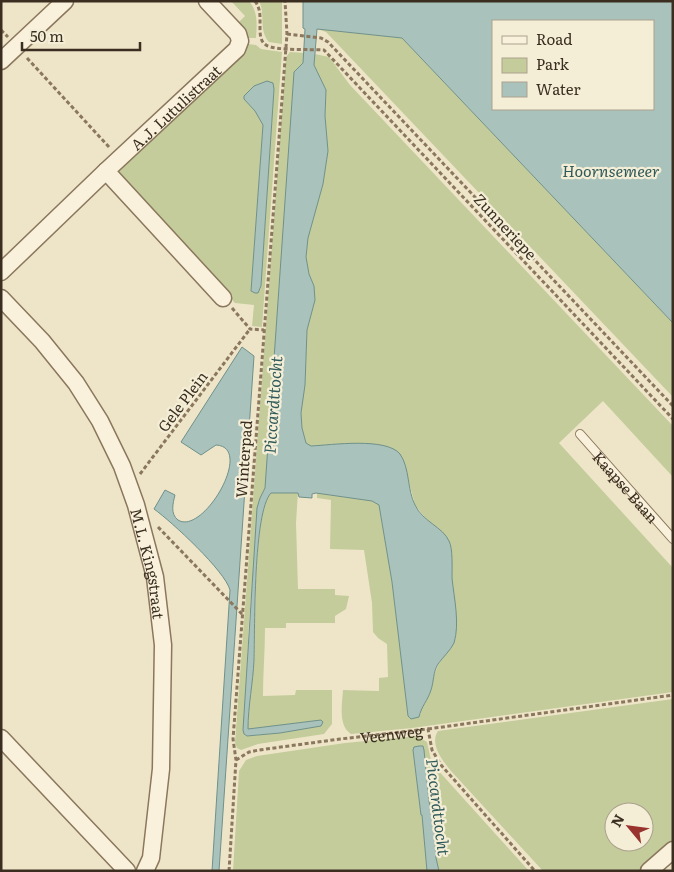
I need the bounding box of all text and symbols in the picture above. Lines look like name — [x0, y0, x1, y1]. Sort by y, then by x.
scale bar — [22, 20, 140, 52]
legend — [492, 20, 654, 110]
text: 50 m — [30, 24, 64, 47]
text: Road — [536, 27, 572, 50]
text: Park — [536, 52, 570, 75]
street label: A.J. Lutulistraat — [125, 59, 226, 155]
text: Water — [536, 77, 581, 100]
water label: Hoornsemeer — [562, 158, 660, 182]
street label: Zunneriepe — [469, 188, 543, 264]
water label: Piccardttocht — [257, 355, 287, 455]
street label: Gele Plein — [151, 366, 213, 436]
street label: Winterpad — [229, 419, 257, 499]
street label: Kaapse Baan — [588, 445, 665, 528]
street label: M.L. Kingstraat — [126, 505, 171, 620]
street label: Veenweg — [359, 718, 425, 748]
water label: Piccardttocht — [421, 757, 457, 858]
north arrow — [604, 802, 654, 852]
text: N — [605, 810, 628, 830]

